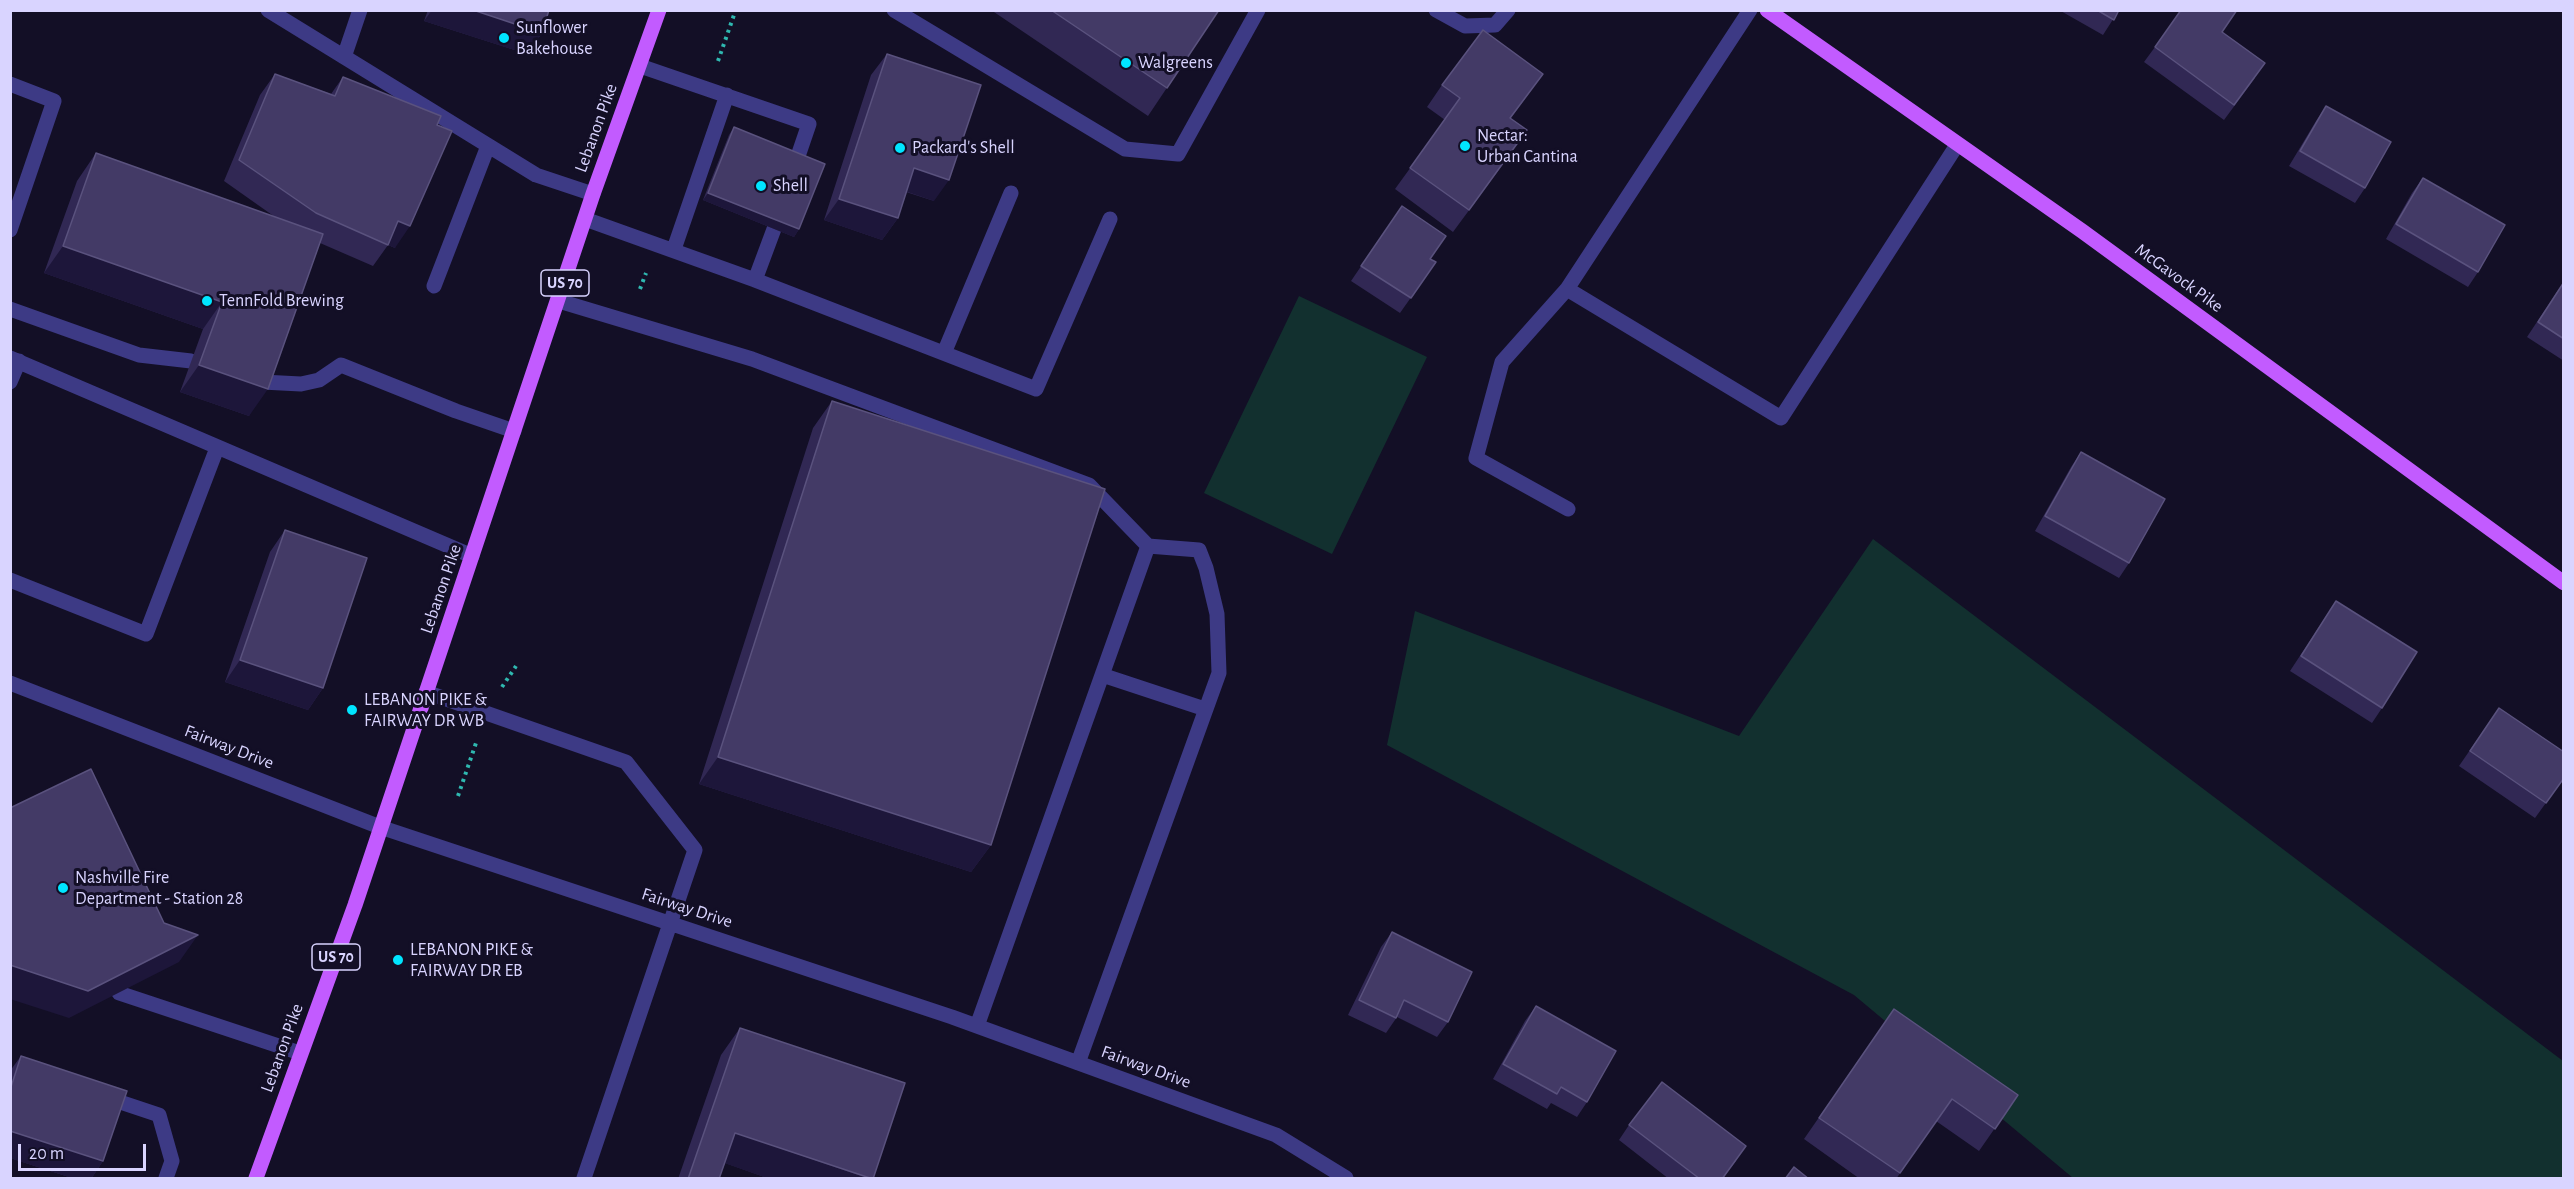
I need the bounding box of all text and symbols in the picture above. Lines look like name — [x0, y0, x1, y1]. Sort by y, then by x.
place label: Sunflower Bakehouse — [516, 17, 593, 60]
marker: Sunflower Bakehouse — [497, 31, 511, 45]
place label: Walgreens — [1138, 52, 1213, 74]
marker: Walgreens — [1119, 56, 1133, 70]
street label: Lebanon Pike — [570, 81, 622, 175]
place label: Nectar: Urban Cantina — [1477, 125, 1578, 168]
place label: Packard's Shell — [912, 137, 1015, 159]
marker: Nectar: Urban Cantina — [1458, 139, 1472, 153]
marker: Packard's Shell — [893, 141, 907, 155]
place label: Shell — [773, 175, 808, 197]
marker: Shell — [754, 179, 768, 193]
street label: McGavock Pike — [2131, 239, 2227, 317]
road number: US 70 — [541, 270, 589, 296]
place label: TennFold Brewing — [219, 290, 344, 312]
marker: TennFold Brewing — [200, 294, 214, 308]
street label: Lebanon Pike — [416, 541, 466, 637]
place label: LEBANON PIKE & FAIRWAY DR WB — [364, 689, 487, 732]
marker: LEBANON PIKE & FAIRWAY DR WB — [345, 703, 359, 717]
street label: Fairway Drive — [181, 720, 277, 774]
place label: Nashville Fire Department - Station 28 — [75, 867, 243, 910]
marker: Nashville Fire Department - Station 28 — [56, 881, 70, 895]
street label: Fairway Drive — [639, 883, 735, 933]
place label: LEBANON PIKE & FAIRWAY DR EB — [410, 939, 533, 982]
road number: US 70 — [312, 944, 360, 970]
marker: LEBANON PIKE & FAIRWAY DR EB — [391, 953, 405, 967]
street label: Lebanon Pike — [256, 1001, 308, 1095]
street label: Fairway Drive — [1098, 1041, 1194, 1093]
scale bar — [21, 1132, 148, 1170]
text: 20 m — [29, 1145, 64, 1163]

